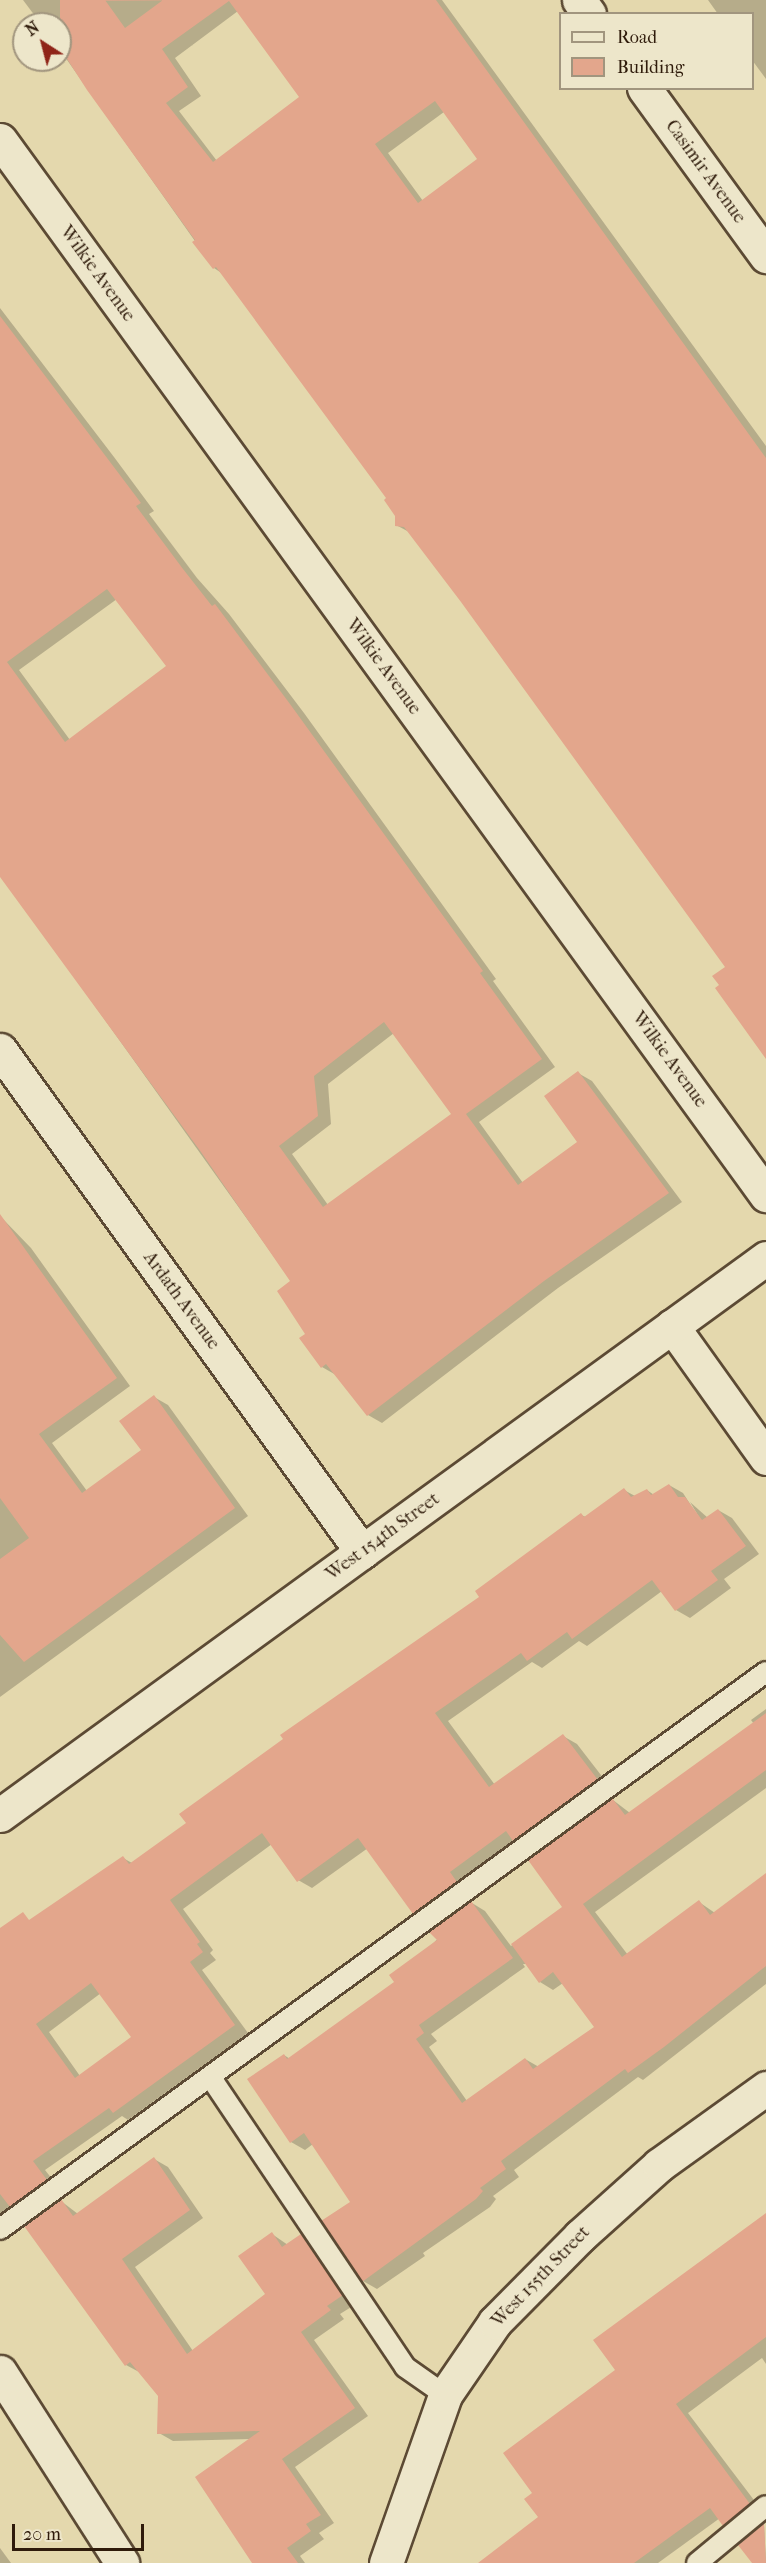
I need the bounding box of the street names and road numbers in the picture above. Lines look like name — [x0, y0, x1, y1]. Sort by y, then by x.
street label: Casimir Avenue — [660, 116, 750, 228]
street label: Wilkie Avenue — [55, 222, 139, 326]
street label: Wilkie Avenue — [341, 615, 425, 719]
street label: Wilkie Avenue — [627, 1008, 711, 1112]
street label: Ardath Avenue — [138, 1248, 224, 1354]
street label: West 154th Street — [322, 1489, 444, 1585]
street label: West 155th Street — [487, 2222, 595, 2332]

